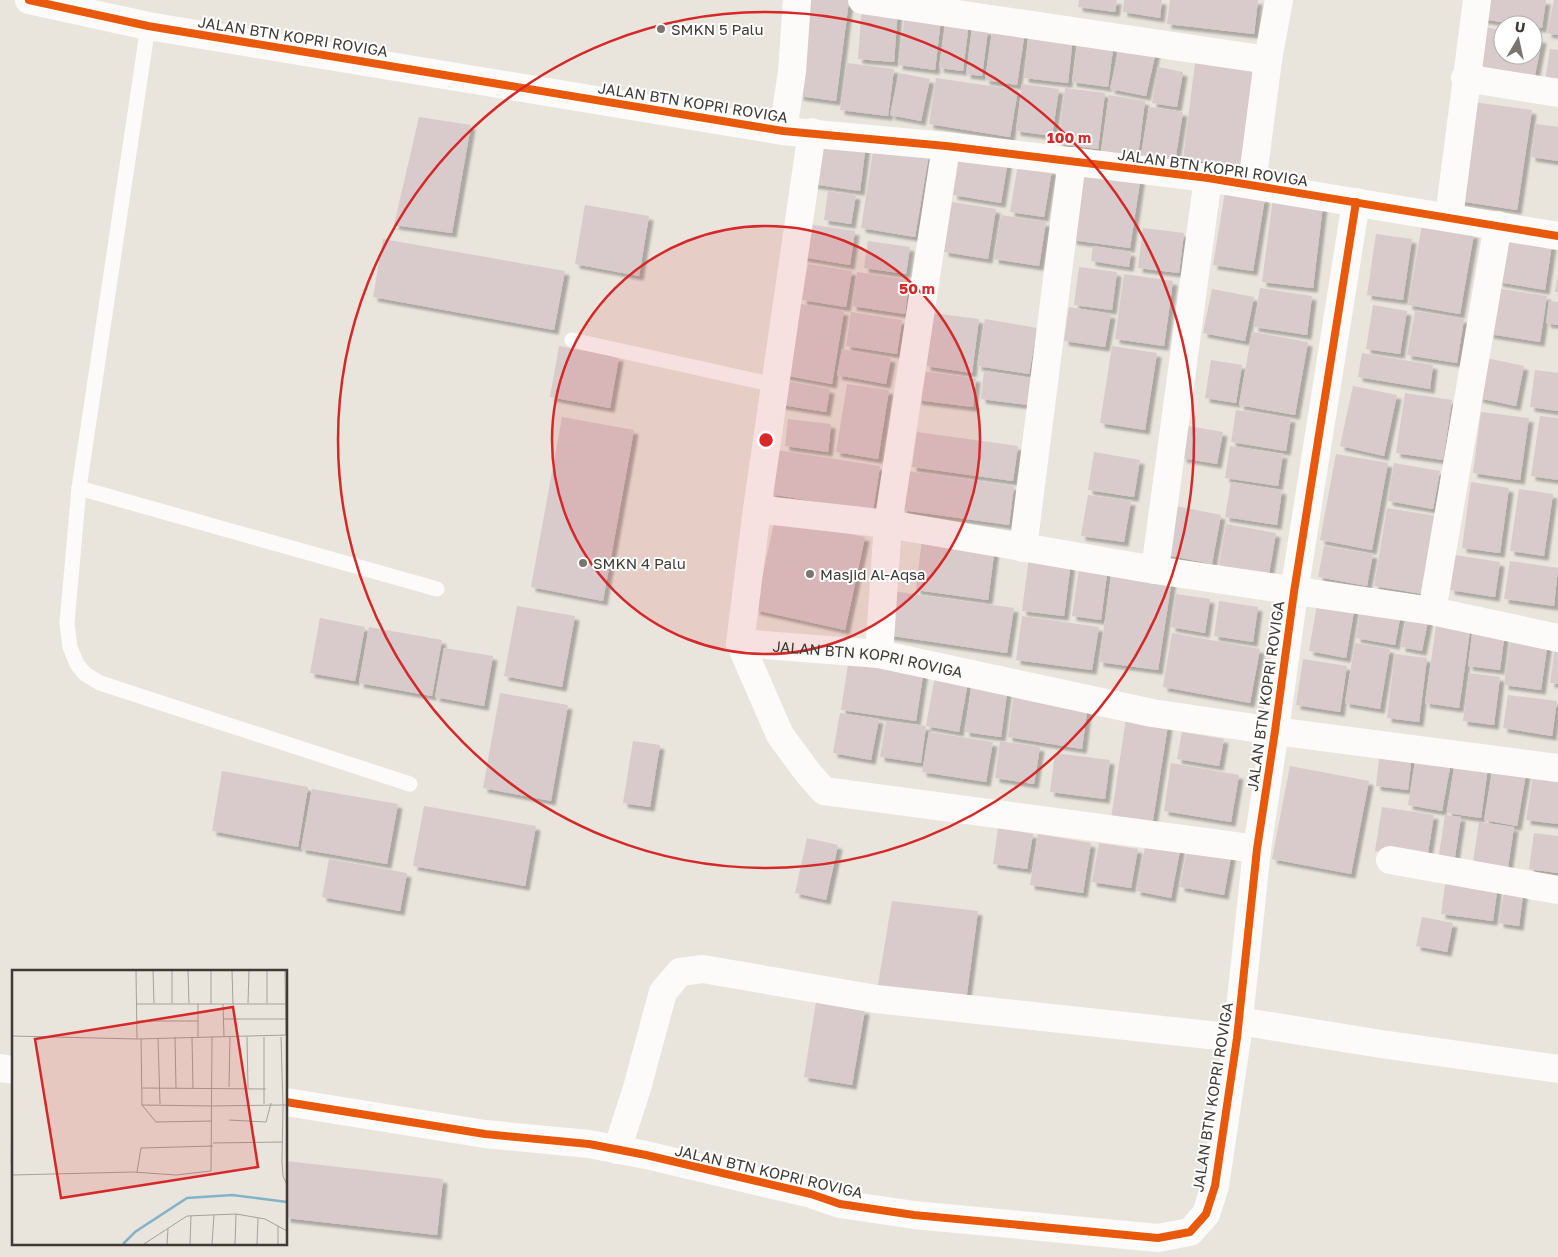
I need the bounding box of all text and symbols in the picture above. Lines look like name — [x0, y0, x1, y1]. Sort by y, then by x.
street label: JALAN BTN KOPRI ROVIGA — [197, 12, 389, 60]
north arrow — [1493, 15, 1543, 65]
text: U — [1514, 17, 1526, 36]
place label: SMKN 5 Palu — [671, 20, 763, 38]
marker: SMKN 5 Palu — [655, 23, 667, 35]
street label: JALAN BTN KOPRI ROVIGA — [597, 78, 789, 126]
text: 100 m — [1047, 128, 1091, 146]
street label: JALAN BTN KOPRI ROVIGA — [1117, 145, 1309, 189]
text: 50 m — [899, 279, 935, 297]
centre of rings — [757, 431, 775, 449]
place label: SMKN 4 Palu — [593, 554, 686, 572]
marker: SMKN 4 Palu — [577, 557, 589, 569]
place label: Masjid Al-Aqsa — [820, 565, 926, 583]
marker: Masjid Al-Aqsa — [804, 568, 816, 580]
street label: JALAN BTN KOPRI ROVIGA — [1243, 600, 1287, 792]
street label: JALAN BTN KOPRI ROVIGA — [772, 637, 965, 681]
inset map — [12, 970, 288, 1244]
street label: JALAN BTN KOPRI ROVIGA — [1188, 1001, 1236, 1193]
street label: JALAN BTN KOPRI ROVIGA — [673, 1141, 865, 1201]

